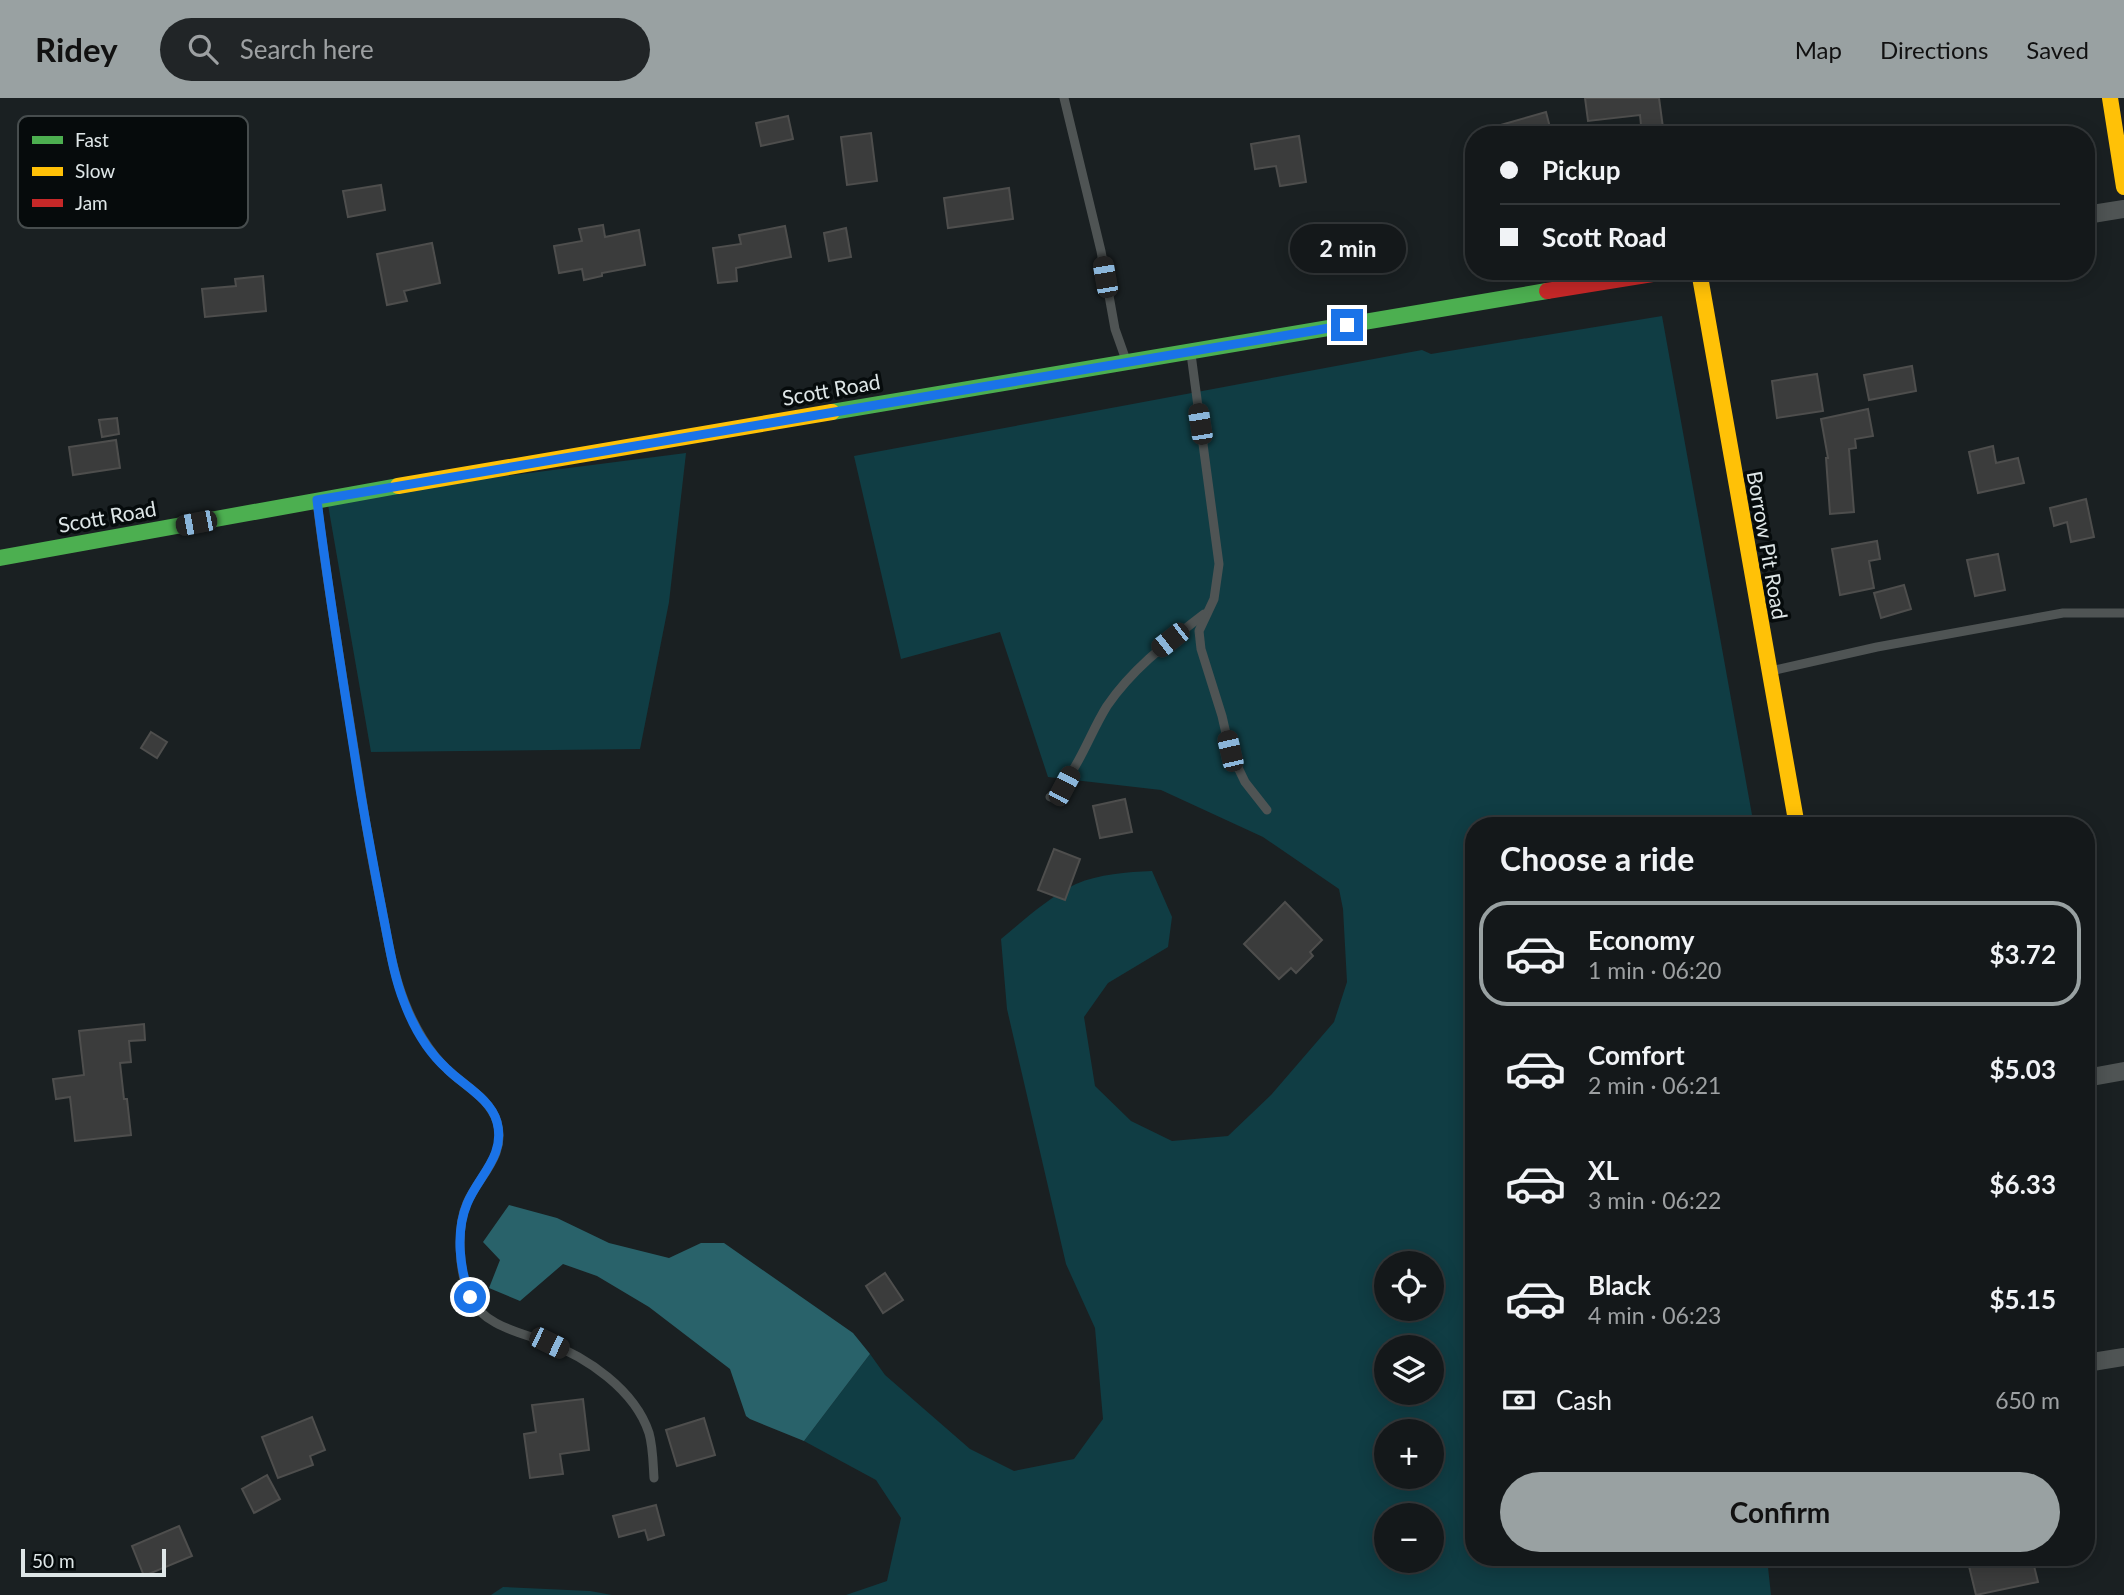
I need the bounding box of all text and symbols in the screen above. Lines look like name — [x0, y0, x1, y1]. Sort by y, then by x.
search box — [160, 18, 650, 81]
text: Ridey — [35, 29, 118, 69]
icon: search — [184, 30, 222, 68]
text: Search here — [240, 33, 374, 65]
text: Map — [1795, 35, 1842, 64]
text: Directions — [1880, 35, 1988, 64]
text: Saved — [2026, 35, 2089, 64]
legend — [18, 116, 248, 228]
text: Fast — [75, 128, 109, 151]
text: Pickup — [1542, 154, 1621, 186]
text: Slow — [75, 159, 115, 182]
text: Jam — [75, 191, 108, 214]
text: Scott Road — [1542, 221, 1667, 253]
callout: 2 min — [1289, 224, 1405, 272]
text: 2 min — [1319, 234, 1377, 262]
car — [1092, 254, 1119, 300]
route end — [1331, 309, 1363, 341]
street label: Scott Road — [780, 368, 882, 410]
car — [1187, 402, 1214, 446]
street label: Borrow Pit Road — [1743, 469, 1793, 621]
street label: Scott Road — [56, 495, 158, 537]
car — [174, 509, 219, 537]
car — [1147, 619, 1194, 661]
car — [1216, 728, 1245, 774]
car — [1045, 763, 1084, 809]
text: Choose a ride — [1500, 839, 1694, 878]
icon: car — [1504, 922, 1567, 985]
text: Economy — [1588, 924, 1694, 956]
text: $3.72 — [1990, 938, 2056, 970]
text: 1 min · 06:20 — [1588, 956, 1721, 984]
icon: car — [1504, 1037, 1567, 1100]
text: Comfort — [1588, 1039, 1685, 1071]
text: $5.03 — [1990, 1053, 2056, 1085]
text: 2 min · 06:21 — [1588, 1071, 1721, 1099]
icon: car — [1504, 1152, 1567, 1215]
text: XL — [1588, 1154, 1619, 1186]
text: $6.33 — [1990, 1168, 2056, 1200]
text: 3 min · 06:22 — [1588, 1186, 1721, 1214]
map controls — [1374, 1251, 1444, 1573]
button: locate — [1374, 1251, 1444, 1321]
icon: car — [1504, 1267, 1567, 1330]
text: Black — [1588, 1269, 1651, 1301]
route start — [454, 1281, 486, 1313]
text: $5.15 — [1990, 1283, 2056, 1315]
text: 4 min · 06:23 — [1588, 1301, 1721, 1329]
car — [526, 1324, 573, 1362]
button: layers — [1374, 1335, 1444, 1405]
icon: cash — [1500, 1381, 1538, 1419]
text: Cash — [1556, 1384, 1612, 1416]
text: 650 m — [1995, 1386, 2060, 1414]
button: + — [1374, 1419, 1444, 1489]
button: Confirm — [1500, 1472, 2060, 1552]
button: − — [1374, 1503, 1444, 1573]
scale bar — [21, 1546, 166, 1578]
text: 50 m — [32, 1549, 75, 1572]

